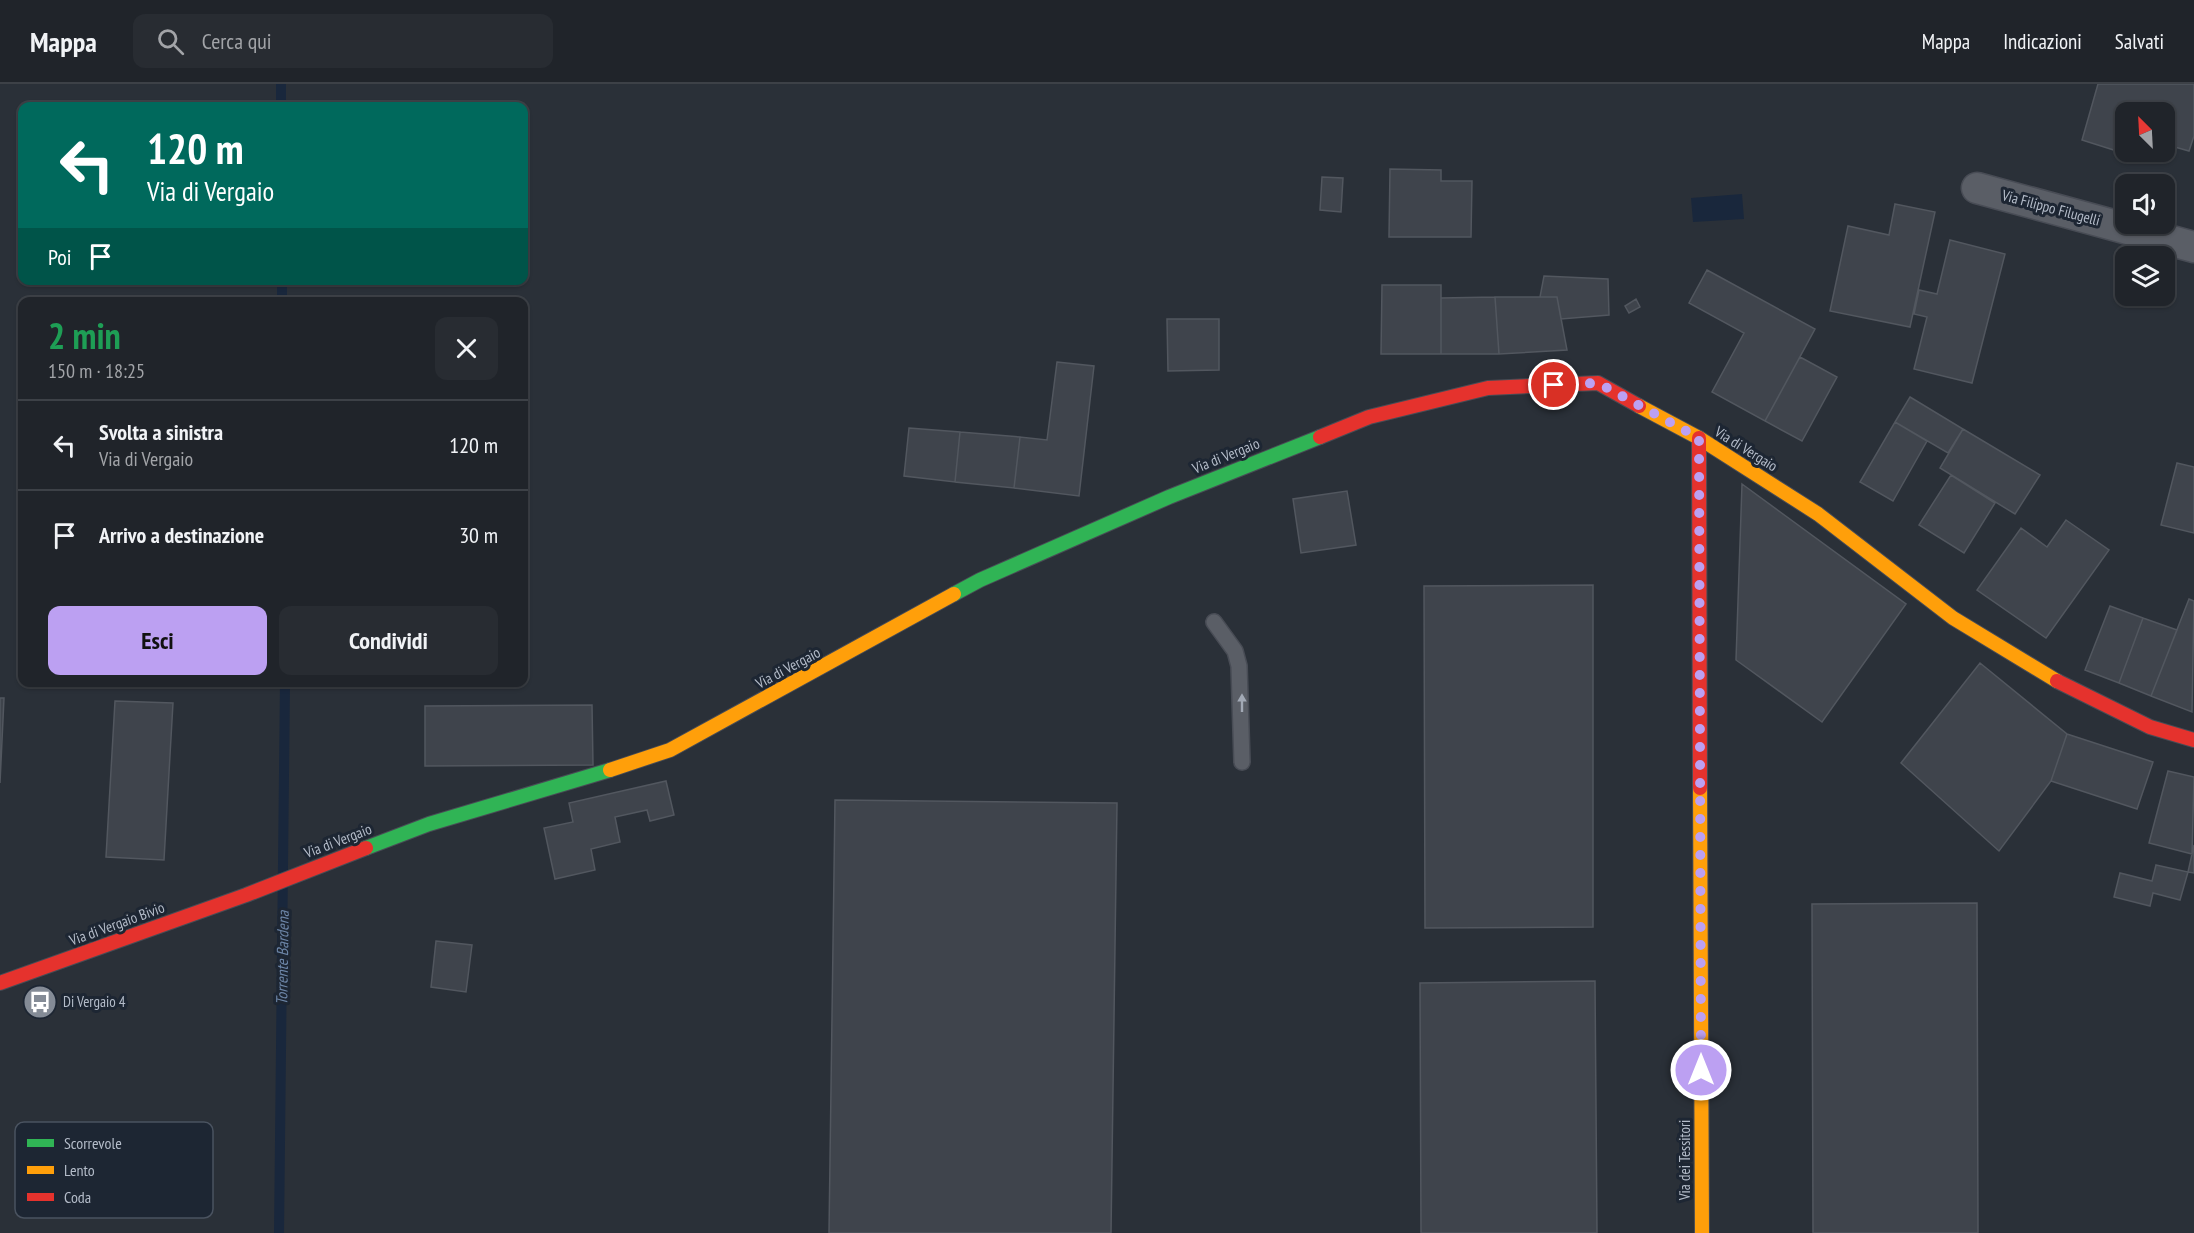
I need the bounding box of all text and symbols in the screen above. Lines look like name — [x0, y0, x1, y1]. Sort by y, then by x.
search box — [133, 14, 553, 68]
text: Mappa — [30, 23, 97, 60]
icon: search — [154, 25, 187, 58]
text: Cerca qui — [202, 27, 271, 55]
text: Mappa — [1922, 28, 1970, 55]
text: Indicazioni — [2003, 28, 2082, 55]
text: Salvati — [2115, 28, 2164, 55]
north arrow — [2115, 102, 2175, 162]
map controls — [2115, 102, 2175, 306]
text: 120 m — [147, 121, 244, 176]
icon: left — [48, 126, 126, 204]
text: Via di Vergaio — [147, 174, 274, 208]
button: sound — [2115, 174, 2175, 234]
street label: Via Filippo Filugelli — [1999, 185, 2102, 230]
icon: arrive — [84, 240, 117, 273]
text: Poi — [48, 243, 72, 271]
button: layers — [2115, 246, 2175, 306]
text: 2 min — [48, 312, 121, 359]
button: close — [435, 317, 498, 380]
text: 150 m · 18:25 — [48, 358, 145, 384]
pin — [1528, 359, 1579, 410]
icon: arrive — [1537, 368, 1570, 401]
text: Svolta a sinistra — [99, 418, 223, 446]
street label: Via di Vergaio — [1710, 421, 1781, 475]
icon: left — [48, 429, 81, 462]
text: 120 m — [449, 431, 498, 459]
street label: Via di Vergaio — [1189, 433, 1262, 478]
text: Via di Vergaio — [99, 446, 193, 472]
icon: arrive — [48, 519, 81, 552]
text: Arrivo a destinazione — [99, 521, 264, 549]
text: 30 m — [459, 521, 498, 549]
button: Esci — [48, 606, 267, 675]
button: Condividi — [279, 606, 498, 675]
street label: Via di Vergaio — [751, 643, 823, 693]
one-way arrow — [1237, 694, 1247, 713]
street label: Via di Vergaio — [300, 819, 374, 862]
street label: Via di Vergaio Bivio — [66, 898, 167, 950]
water label: Torrente Bardena — [271, 909, 293, 1005]
bus stop icon: Di Vergaio 4 — [22, 984, 58, 1020]
place label: Di Vergaio 4 — [63, 992, 126, 1011]
position arrow — [1669, 1038, 1733, 1102]
street label: Via dei Tessitori — [1675, 1120, 1694, 1201]
legend — [15, 1122, 213, 1218]
text: Scorrevole — [64, 1133, 122, 1153]
text: Lento — [64, 1160, 95, 1180]
text: Coda — [64, 1187, 91, 1207]

